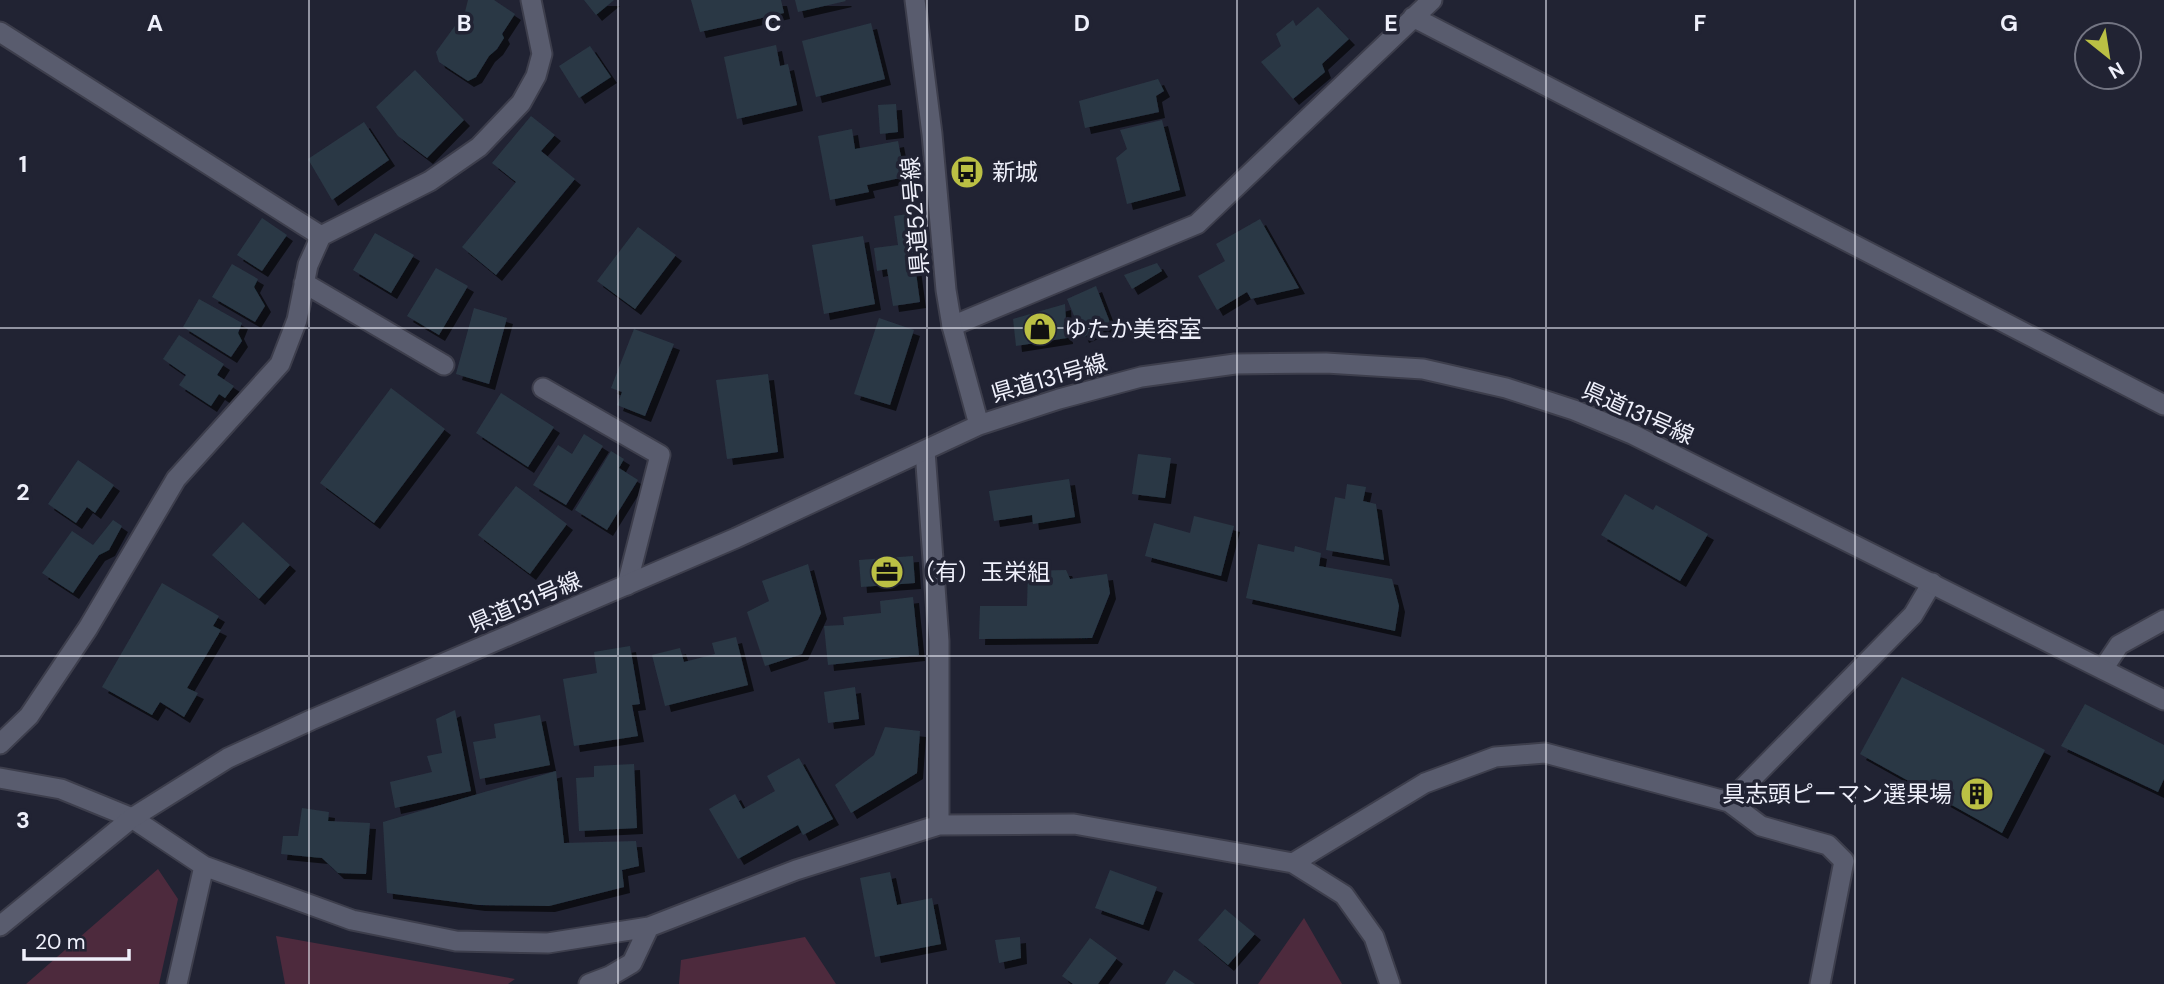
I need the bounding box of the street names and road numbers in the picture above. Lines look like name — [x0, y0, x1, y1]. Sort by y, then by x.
street label: 県道52号線 — [895, 155, 935, 277]
street label: 県道131号線 — [987, 347, 1111, 409]
street label: 県道131号線 — [1577, 375, 1699, 451]
street label: 県道131号線 — [464, 565, 586, 639]

